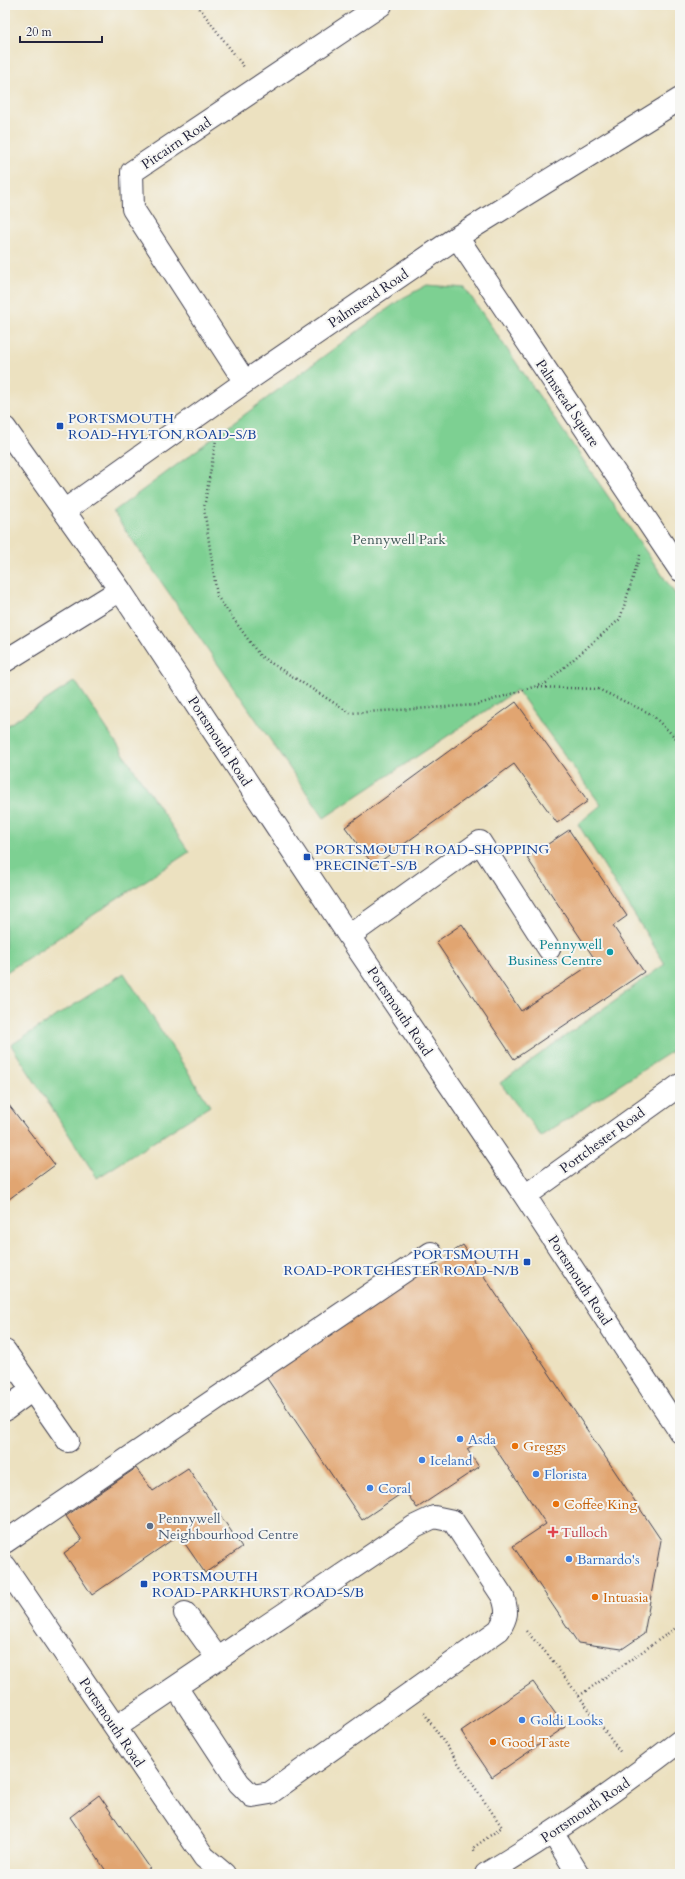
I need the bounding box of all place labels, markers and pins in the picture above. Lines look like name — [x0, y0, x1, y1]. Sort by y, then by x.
place label: PORTSMOUTH ROAD-HYLTON ROAD-S/B — [68, 409, 257, 444]
marker: PORTSMOUTH ROAD-HYLTON ROAD-S/B — [55, 421, 65, 431]
place label: PORTSMOUTH ROAD-SHOPPING PRECINCT-S/B — [315, 840, 549, 875]
marker: PORTSMOUTH ROAD-SHOPPING PRECINCT-S/B — [302, 852, 312, 862]
place label: Pennywell Business Centre — [508, 935, 602, 970]
marker: Pennywell Business Centre — [605, 947, 615, 957]
place label: PORTSMOUTH ROAD-PORTCHESTER ROAD-N/B — [283, 1245, 519, 1280]
marker: PORTSMOUTH ROAD-PORTCHESTER ROAD-N/B — [522, 1257, 532, 1267]
place label: Asda — [468, 1430, 496, 1449]
marker: Asda — [455, 1434, 465, 1444]
place label: Greggs — [523, 1437, 566, 1456]
marker: Greggs — [510, 1441, 520, 1451]
place label: Iceland — [430, 1451, 473, 1470]
marker: Iceland — [417, 1455, 427, 1465]
place label: Florista — [544, 1465, 587, 1484]
marker: Florista — [531, 1469, 541, 1479]
place label: Coral — [378, 1479, 411, 1498]
marker: Coral — [365, 1483, 375, 1493]
place label: Coffee King — [564, 1495, 637, 1514]
marker: Coffee King — [551, 1499, 561, 1509]
place label: Pennywell Neighbourhood Centre — [158, 1509, 299, 1544]
marker: Pennywell Neighbourhood Centre — [145, 1521, 155, 1531]
place label: Tulloch — [561, 1523, 608, 1542]
marker: Tulloch — [548, 1527, 558, 1537]
place label: Barnardo's — [577, 1550, 640, 1569]
marker: Barnardo's — [564, 1554, 574, 1564]
place label: PORTSMOUTH ROAD-PARKHURST ROAD-S/B — [152, 1567, 364, 1602]
marker: PORTSMOUTH ROAD-PARKHURST ROAD-S/B — [139, 1579, 149, 1589]
place label: Intuasia — [603, 1588, 649, 1607]
marker: Intuasia — [590, 1592, 600, 1602]
place label: Goldi Looks — [530, 1711, 603, 1730]
marker: Goldi Looks — [517, 1715, 527, 1725]
place label: Good Taste — [501, 1733, 570, 1752]
marker: Good Taste — [488, 1737, 498, 1747]

